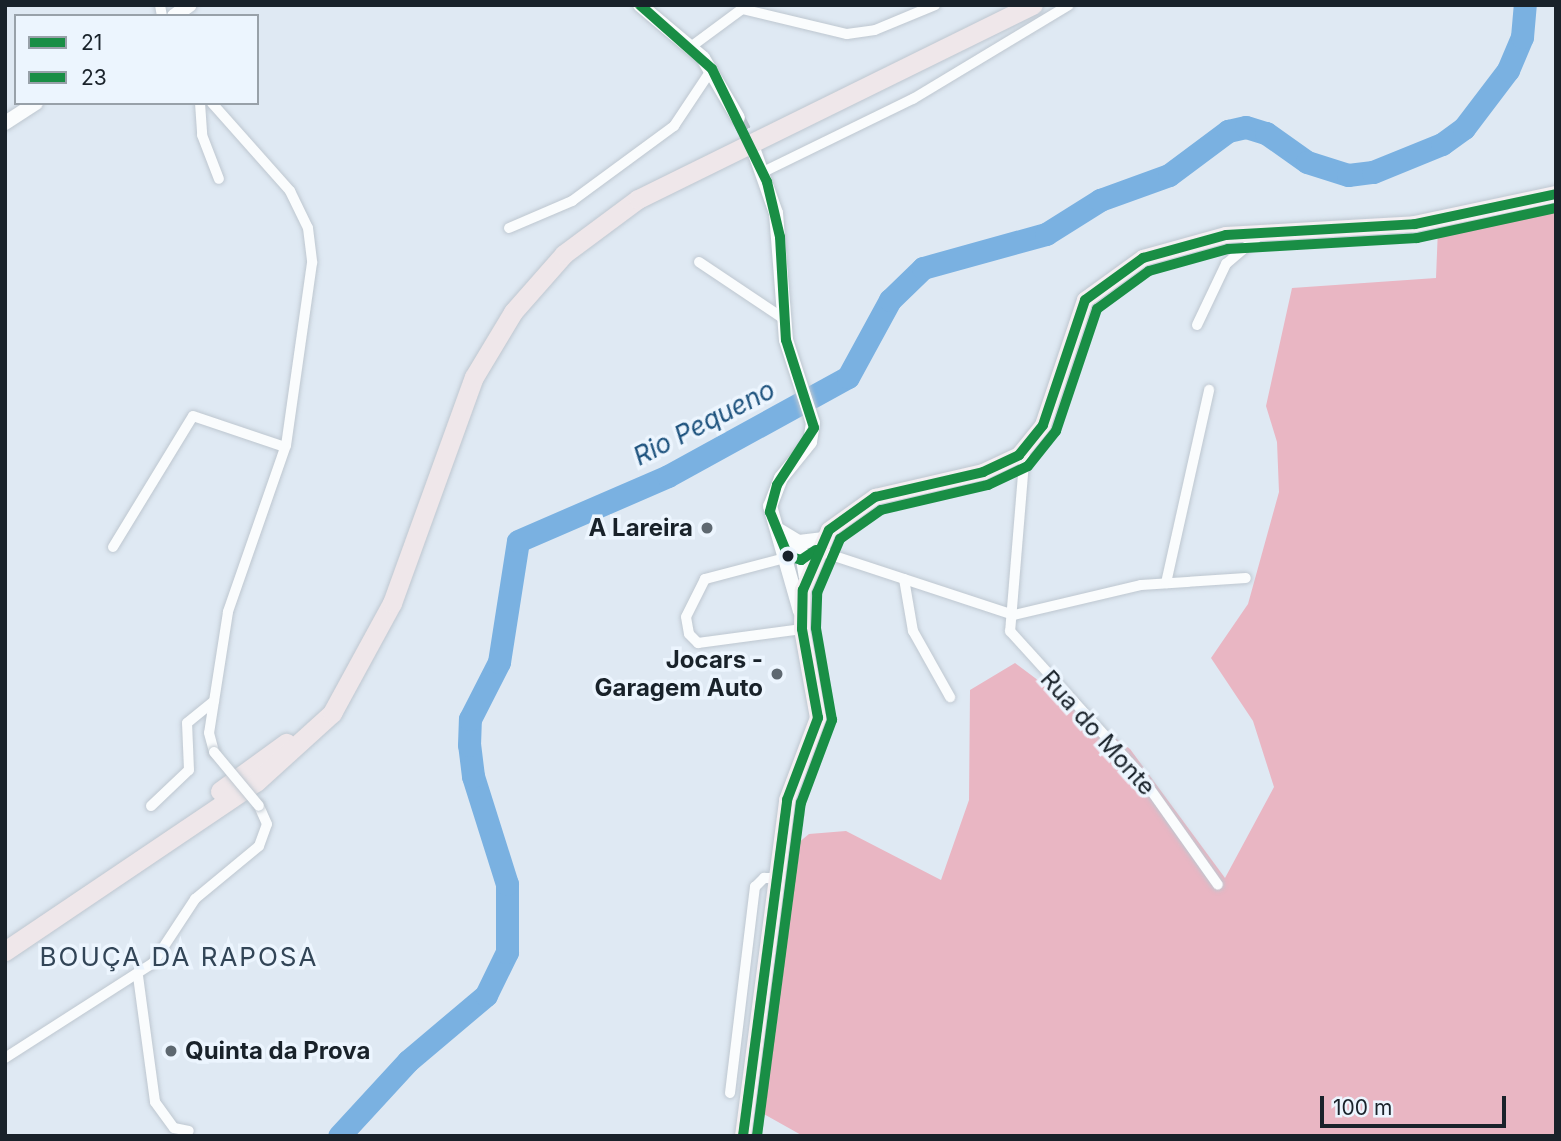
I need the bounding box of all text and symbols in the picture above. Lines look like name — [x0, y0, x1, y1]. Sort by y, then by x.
legend — [14, 14, 259, 105]
text: 21 — [81, 30, 102, 55]
text: 23 — [81, 65, 107, 90]
water label: Rio Pequeno — [628, 374, 780, 472]
place label: A Lareira — [589, 514, 693, 542]
marker: A Lareira — [699, 520, 715, 536]
unlabelled marker — [781, 549, 795, 563]
place label: Jocars - Garagem Auto — [594, 646, 763, 702]
street label: Rua do Monte — [1035, 665, 1161, 801]
marker: Jocars - Garagem Auto — [769, 666, 785, 682]
district label: BOUÇA DA RAPOSA — [41, 941, 317, 973]
place label: Quinta da Prova — [185, 1037, 370, 1065]
marker: Quinta da Prova — [163, 1043, 179, 1059]
scale bar — [1323, 1082, 1508, 1126]
text: 100 m — [1333, 1095, 1392, 1120]

